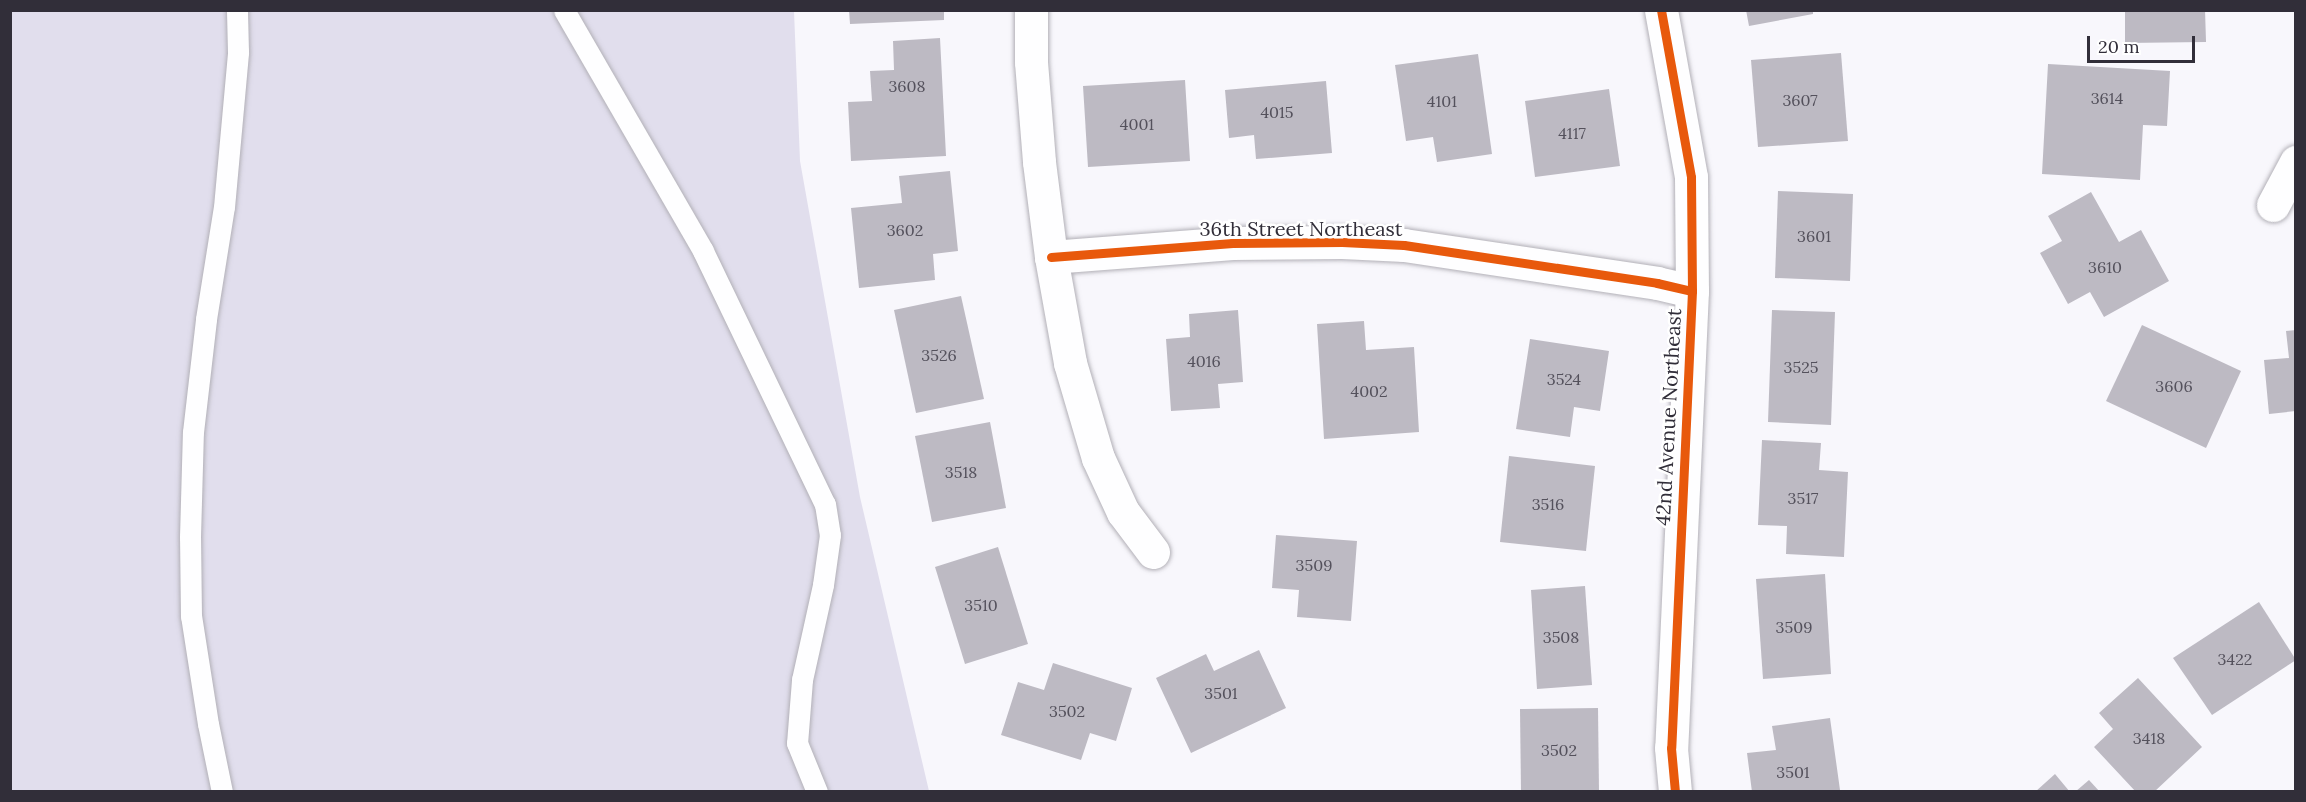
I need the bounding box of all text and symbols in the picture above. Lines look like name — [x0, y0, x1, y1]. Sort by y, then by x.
scale bar — [2090, 24, 2198, 62]
text: 20 m — [2098, 35, 2140, 58]
house number: 3608 — [888, 76, 926, 96]
house number: 3614 — [2091, 88, 2123, 108]
house number: 3607 — [1782, 90, 1818, 110]
house number: 4101 — [1427, 91, 1457, 111]
house number: 4015 — [1260, 102, 1294, 122]
house number: 4001 — [1120, 114, 1154, 134]
house number: 4117 — [1558, 123, 1586, 143]
street label: 36th Street Northeast — [1199, 216, 1403, 240]
house number: 3602 — [887, 220, 923, 240]
house number: 3601 — [1797, 226, 1831, 246]
house number: 3610 — [2088, 257, 2122, 277]
street label: 42nd Avenue Northeast — [1650, 308, 1686, 526]
house number: 3526 — [921, 345, 957, 365]
house number: 4016 — [1187, 351, 1221, 371]
house number: 3525 — [1784, 357, 1818, 377]
house number: 3524 — [1547, 369, 1581, 389]
house number: 3606 — [2155, 376, 2193, 396]
house number: 4002 — [1350, 381, 1388, 401]
house number: 3518 — [945, 462, 977, 482]
house number: 3517 — [1788, 488, 1818, 508]
house number: 3516 — [1532, 494, 1564, 514]
house number: 3509 — [1296, 555, 1332, 575]
house number: 3510 — [964, 595, 998, 615]
house number: 3509 — [1776, 617, 1812, 637]
house number: 3508 — [1543, 627, 1579, 647]
house number: 3422 — [2218, 649, 2252, 669]
house number: 3501 — [1204, 683, 1238, 703]
house number: 3502 — [1049, 701, 1085, 721]
house number: 3418 — [2133, 728, 2165, 748]
house number: 3502 — [1541, 740, 1577, 760]
house number: 3501 — [1776, 762, 1810, 782]

